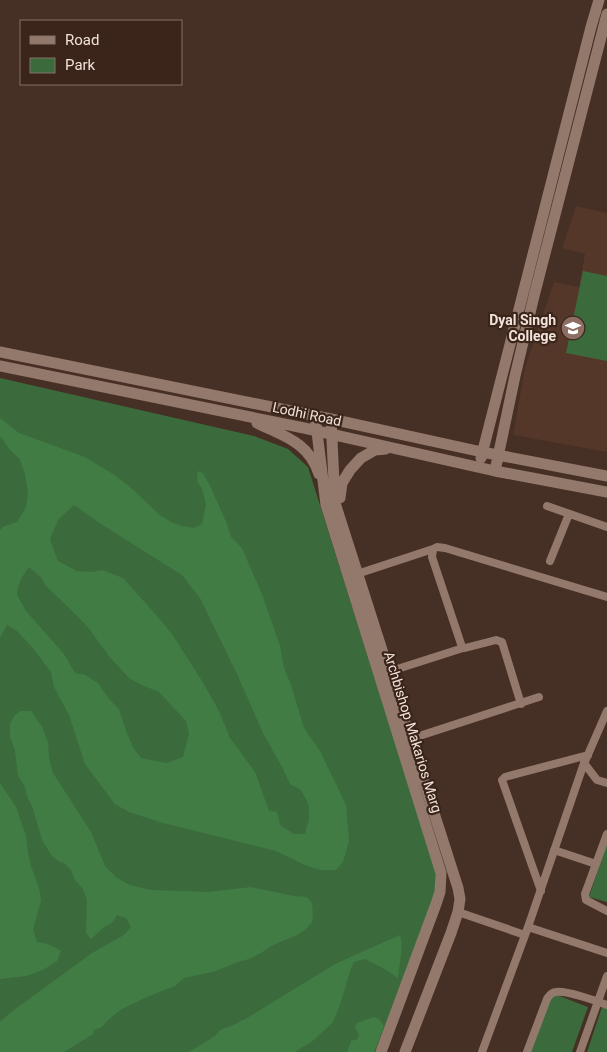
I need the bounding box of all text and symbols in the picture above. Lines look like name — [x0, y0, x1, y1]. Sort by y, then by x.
legend — [20, 20, 182, 85]
text: Road — [65, 31, 99, 49]
text: Park — [65, 56, 96, 74]
place label: Dyal Singh College — [489, 312, 556, 344]
school or university icon: Dyal Singh College — [560, 315, 586, 341]
street label: Lodhi Road — [271, 399, 343, 429]
street label: Archbishop Makarios Marg — [381, 649, 445, 815]

